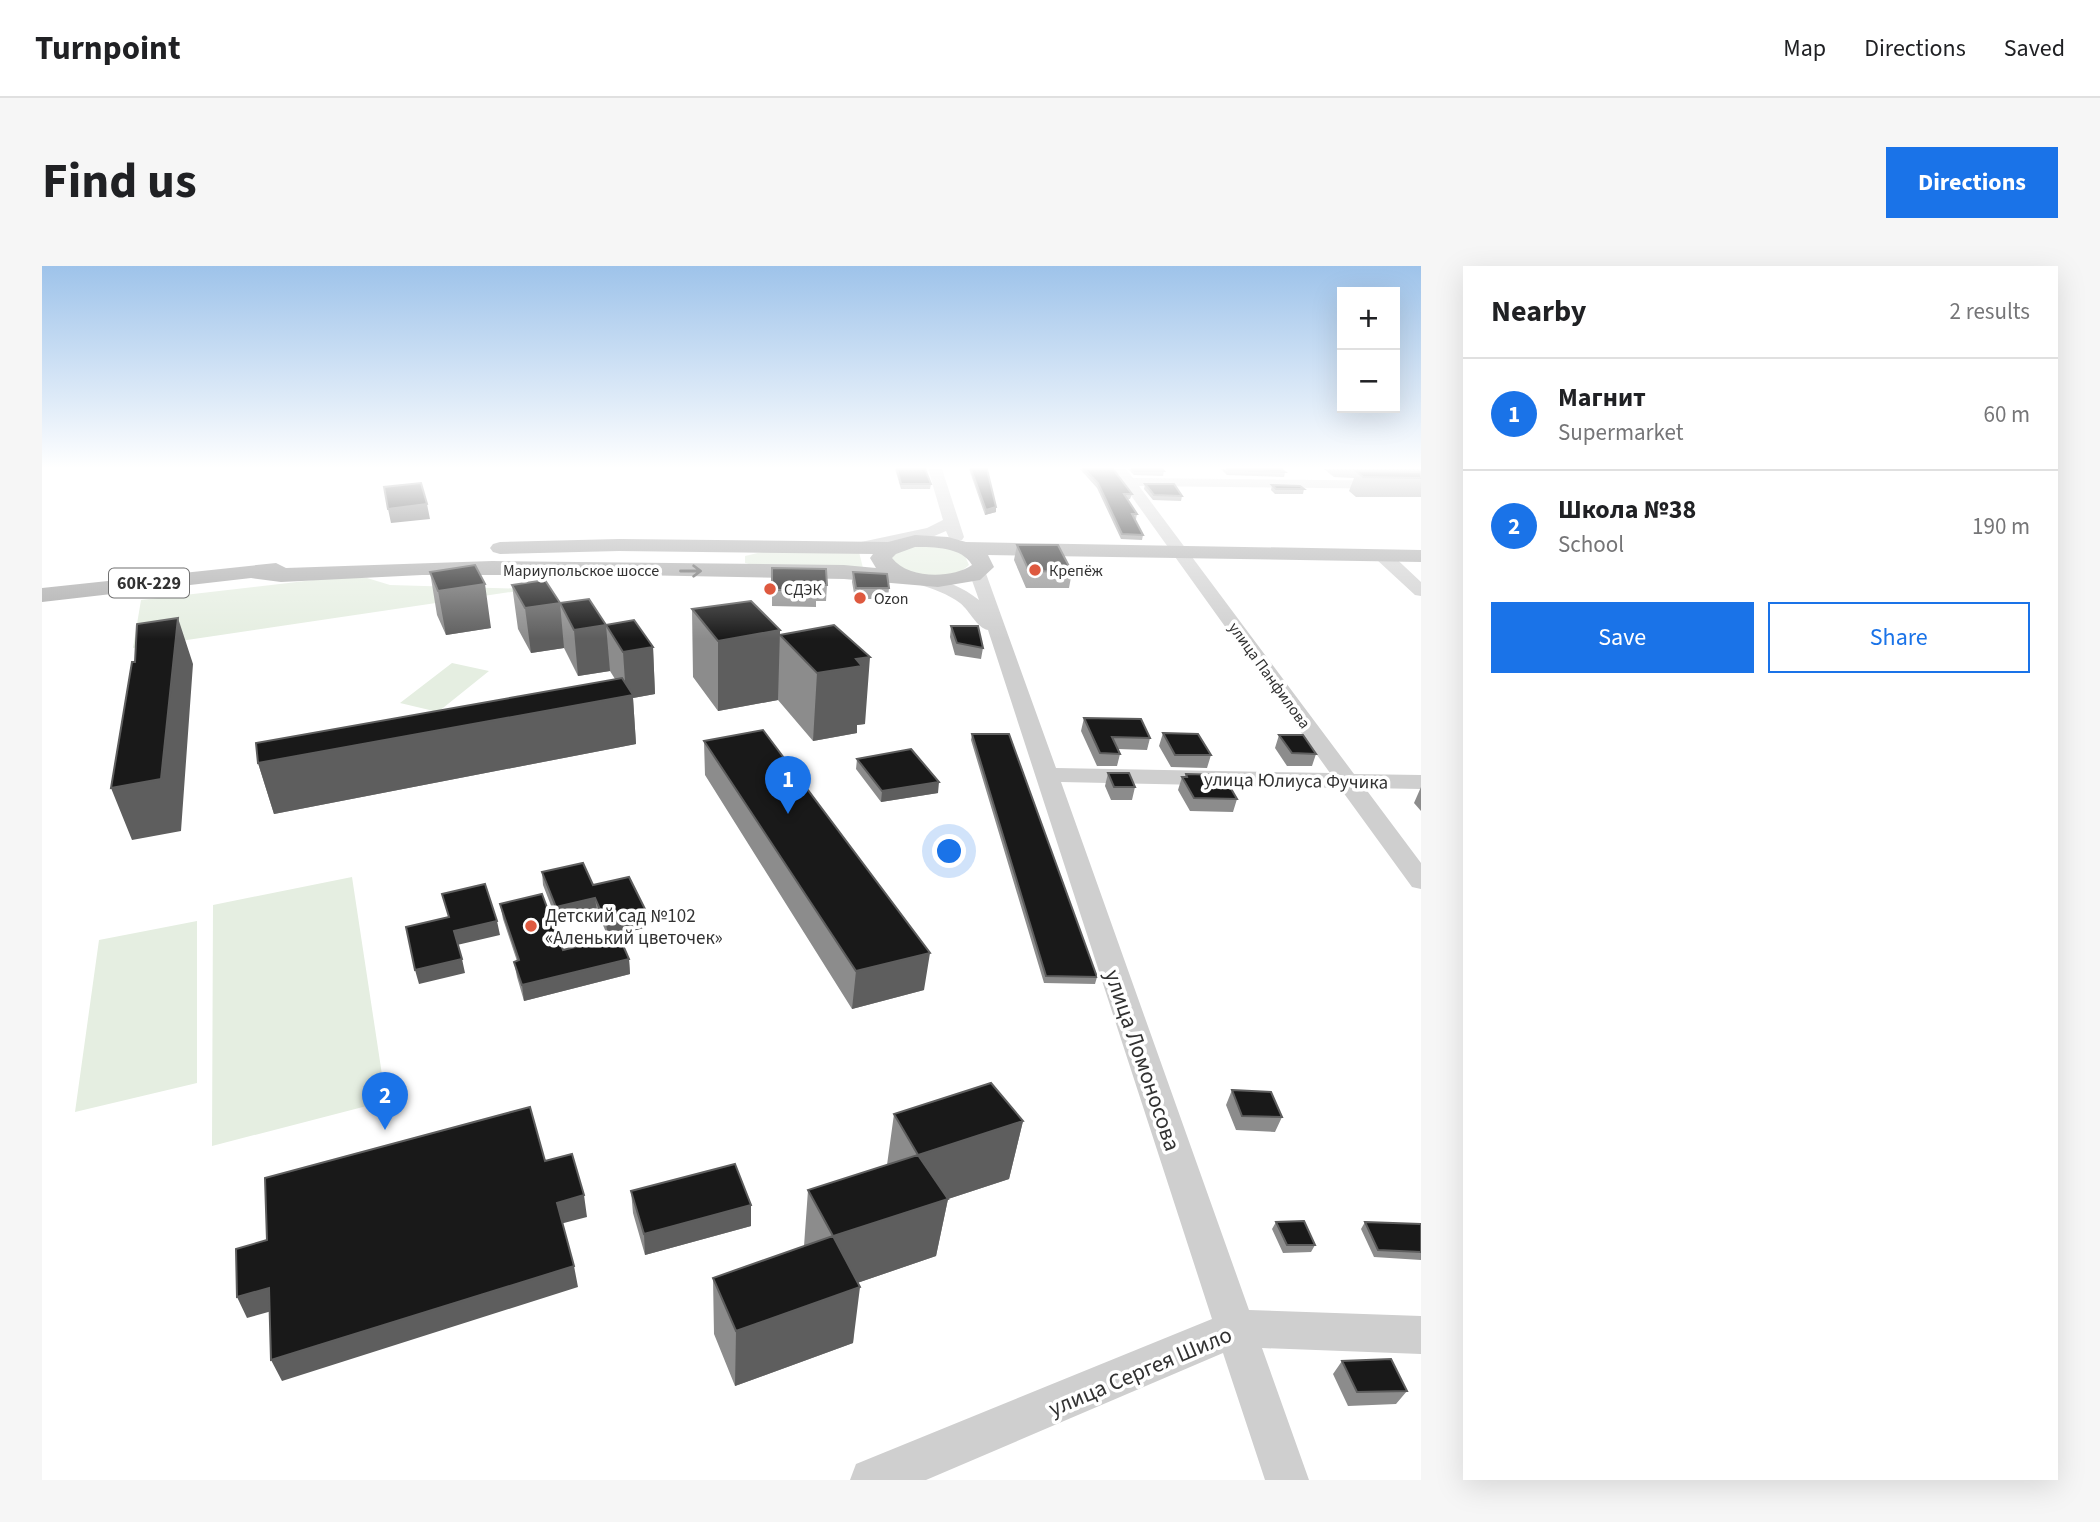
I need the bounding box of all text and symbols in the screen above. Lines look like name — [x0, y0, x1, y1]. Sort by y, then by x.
text: Turnpoint — [35, 25, 181, 72]
text: Map — [1783, 31, 1826, 66]
text: Directions — [1864, 31, 1966, 66]
text: Saved — [2004, 31, 2065, 66]
text: Find us — [42, 147, 197, 217]
button: Directions — [1886, 147, 2058, 218]
map controls — [1337, 287, 1400, 413]
button: + — [1337, 287, 1400, 350]
text: Nearby — [1491, 290, 1586, 333]
text: 2 results — [1950, 295, 2030, 328]
button: − — [1337, 350, 1400, 413]
text: Магнит — [1558, 379, 1646, 416]
text: 1 — [1508, 398, 1520, 431]
text: 60 m — [1983, 398, 2030, 431]
text: Supermarket — [1558, 416, 1684, 449]
text: Школа №38 — [1558, 491, 1696, 528]
text: 2 — [1508, 510, 1520, 543]
text: 190 m — [1972, 510, 2030, 543]
text: School — [1558, 528, 1624, 561]
street label: Мариупольское шоссе — [503, 560, 659, 582]
place label: Крепёж — [1049, 560, 1103, 582]
marker: Крепёж — [1027, 562, 1043, 578]
one-way arrow — [680, 564, 703, 578]
road number: 60К-229 — [109, 568, 189, 598]
place label: СДЭК — [784, 579, 822, 601]
marker: СДЭК — [762, 581, 778, 597]
place label: Ozon — [874, 588, 909, 610]
marker: Ozon — [852, 590, 868, 606]
button: Save — [1491, 602, 1754, 673]
button: Share — [1768, 602, 2030, 673]
street label: улица Панфилова — [1223, 618, 1315, 733]
pin: 1 — [765, 756, 811, 814]
street label: улица Юлиуса Фучика — [1204, 766, 1388, 797]
your location — [932, 834, 966, 868]
place label: Детский сад №102 «Аленький цветочек» — [545, 903, 723, 952]
marker: Детский сад №102 «Аленький цветочек» — [523, 918, 539, 934]
street label: улица Ломоносова — [1096, 965, 1189, 1155]
pin: 2 — [362, 1072, 408, 1130]
street label: улица Сергея Шило — [1043, 1318, 1237, 1425]

